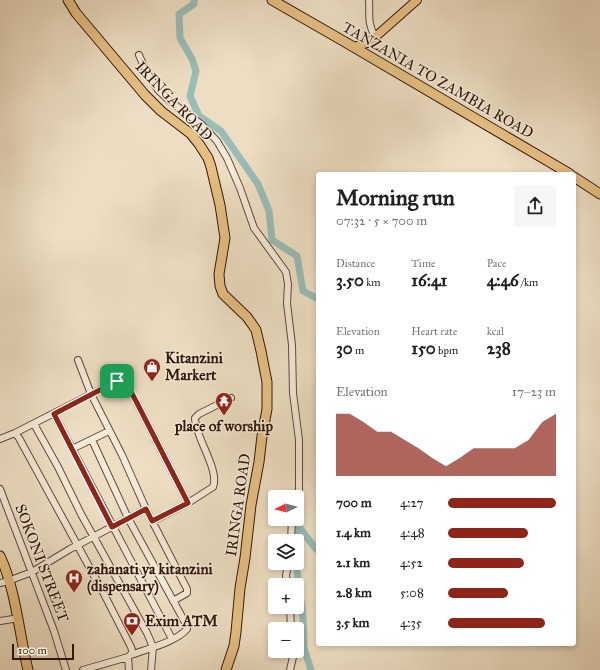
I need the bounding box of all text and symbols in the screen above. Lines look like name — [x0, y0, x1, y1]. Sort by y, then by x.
street label: TANZANIA TO ZAMBIA ROAD — [339, 18, 537, 142]
street label: IRINGA ROAD — [132, 57, 217, 145]
text: Morning run — [336, 184, 455, 211]
button: share — [514, 185, 556, 227]
text: 07:32 · 5 × 700 m — [336, 213, 427, 229]
text: Distance — [336, 257, 375, 270]
text: Time — [411, 257, 436, 270]
text: Pace — [487, 257, 507, 270]
text: 3.50 — [336, 270, 364, 291]
text: 16:41 — [411, 270, 447, 291]
text: 4:46 — [487, 270, 519, 291]
text: km — [364, 276, 381, 289]
text: /km — [519, 276, 538, 289]
text: Elevation — [336, 325, 380, 338]
text: Heart rate — [411, 325, 458, 338]
text: kcal — [487, 325, 504, 338]
text: 30 — [336, 338, 353, 359]
text: 150 — [411, 338, 436, 359]
text: 238 — [487, 338, 511, 359]
text: m — [353, 344, 364, 357]
text: bpm — [436, 344, 458, 357]
place label: Kitanzini Markert — [165, 349, 224, 384]
shop icon: Kitanzini Markert — [142, 357, 162, 382]
pin — [100, 364, 134, 398]
icon: arrive — [106, 370, 128, 392]
text: Elevation — [336, 384, 388, 400]
text: 17–23 m — [512, 384, 556, 400]
temple icon: place of worship — [214, 391, 234, 416]
place label: place of worship — [174, 417, 273, 436]
street label: IRINGA ROAD — [222, 452, 254, 558]
north arrow — [268, 490, 304, 526]
map controls — [268, 490, 304, 658]
text: 700 m — [336, 495, 372, 511]
text: 4:27 — [400, 495, 424, 511]
street label: SOKONI STREET — [11, 501, 73, 625]
text: 1.4 km — [336, 525, 371, 541]
text: 4:48 — [400, 525, 425, 541]
button: layers — [268, 534, 304, 570]
text: 2.1 km — [336, 555, 370, 571]
text: 4:52 — [400, 555, 423, 571]
place label: zahanati ya kitanzini (dispensary) — [87, 560, 214, 596]
hospital icon: zahanati ya kitanzini (dispensary) — [64, 568, 84, 593]
button: + — [268, 578, 304, 614]
text: 2.8 km — [336, 585, 372, 601]
text: 5:08 — [400, 585, 424, 601]
bank icon: Exim ATM — [122, 611, 142, 636]
place label: Exim ATM — [145, 612, 218, 630]
text: 3.5 km — [336, 615, 370, 631]
text: 4:35 — [400, 615, 422, 631]
button: − — [268, 622, 304, 658]
scale bar — [12, 642, 74, 661]
text: 100 m — [18, 644, 47, 657]

